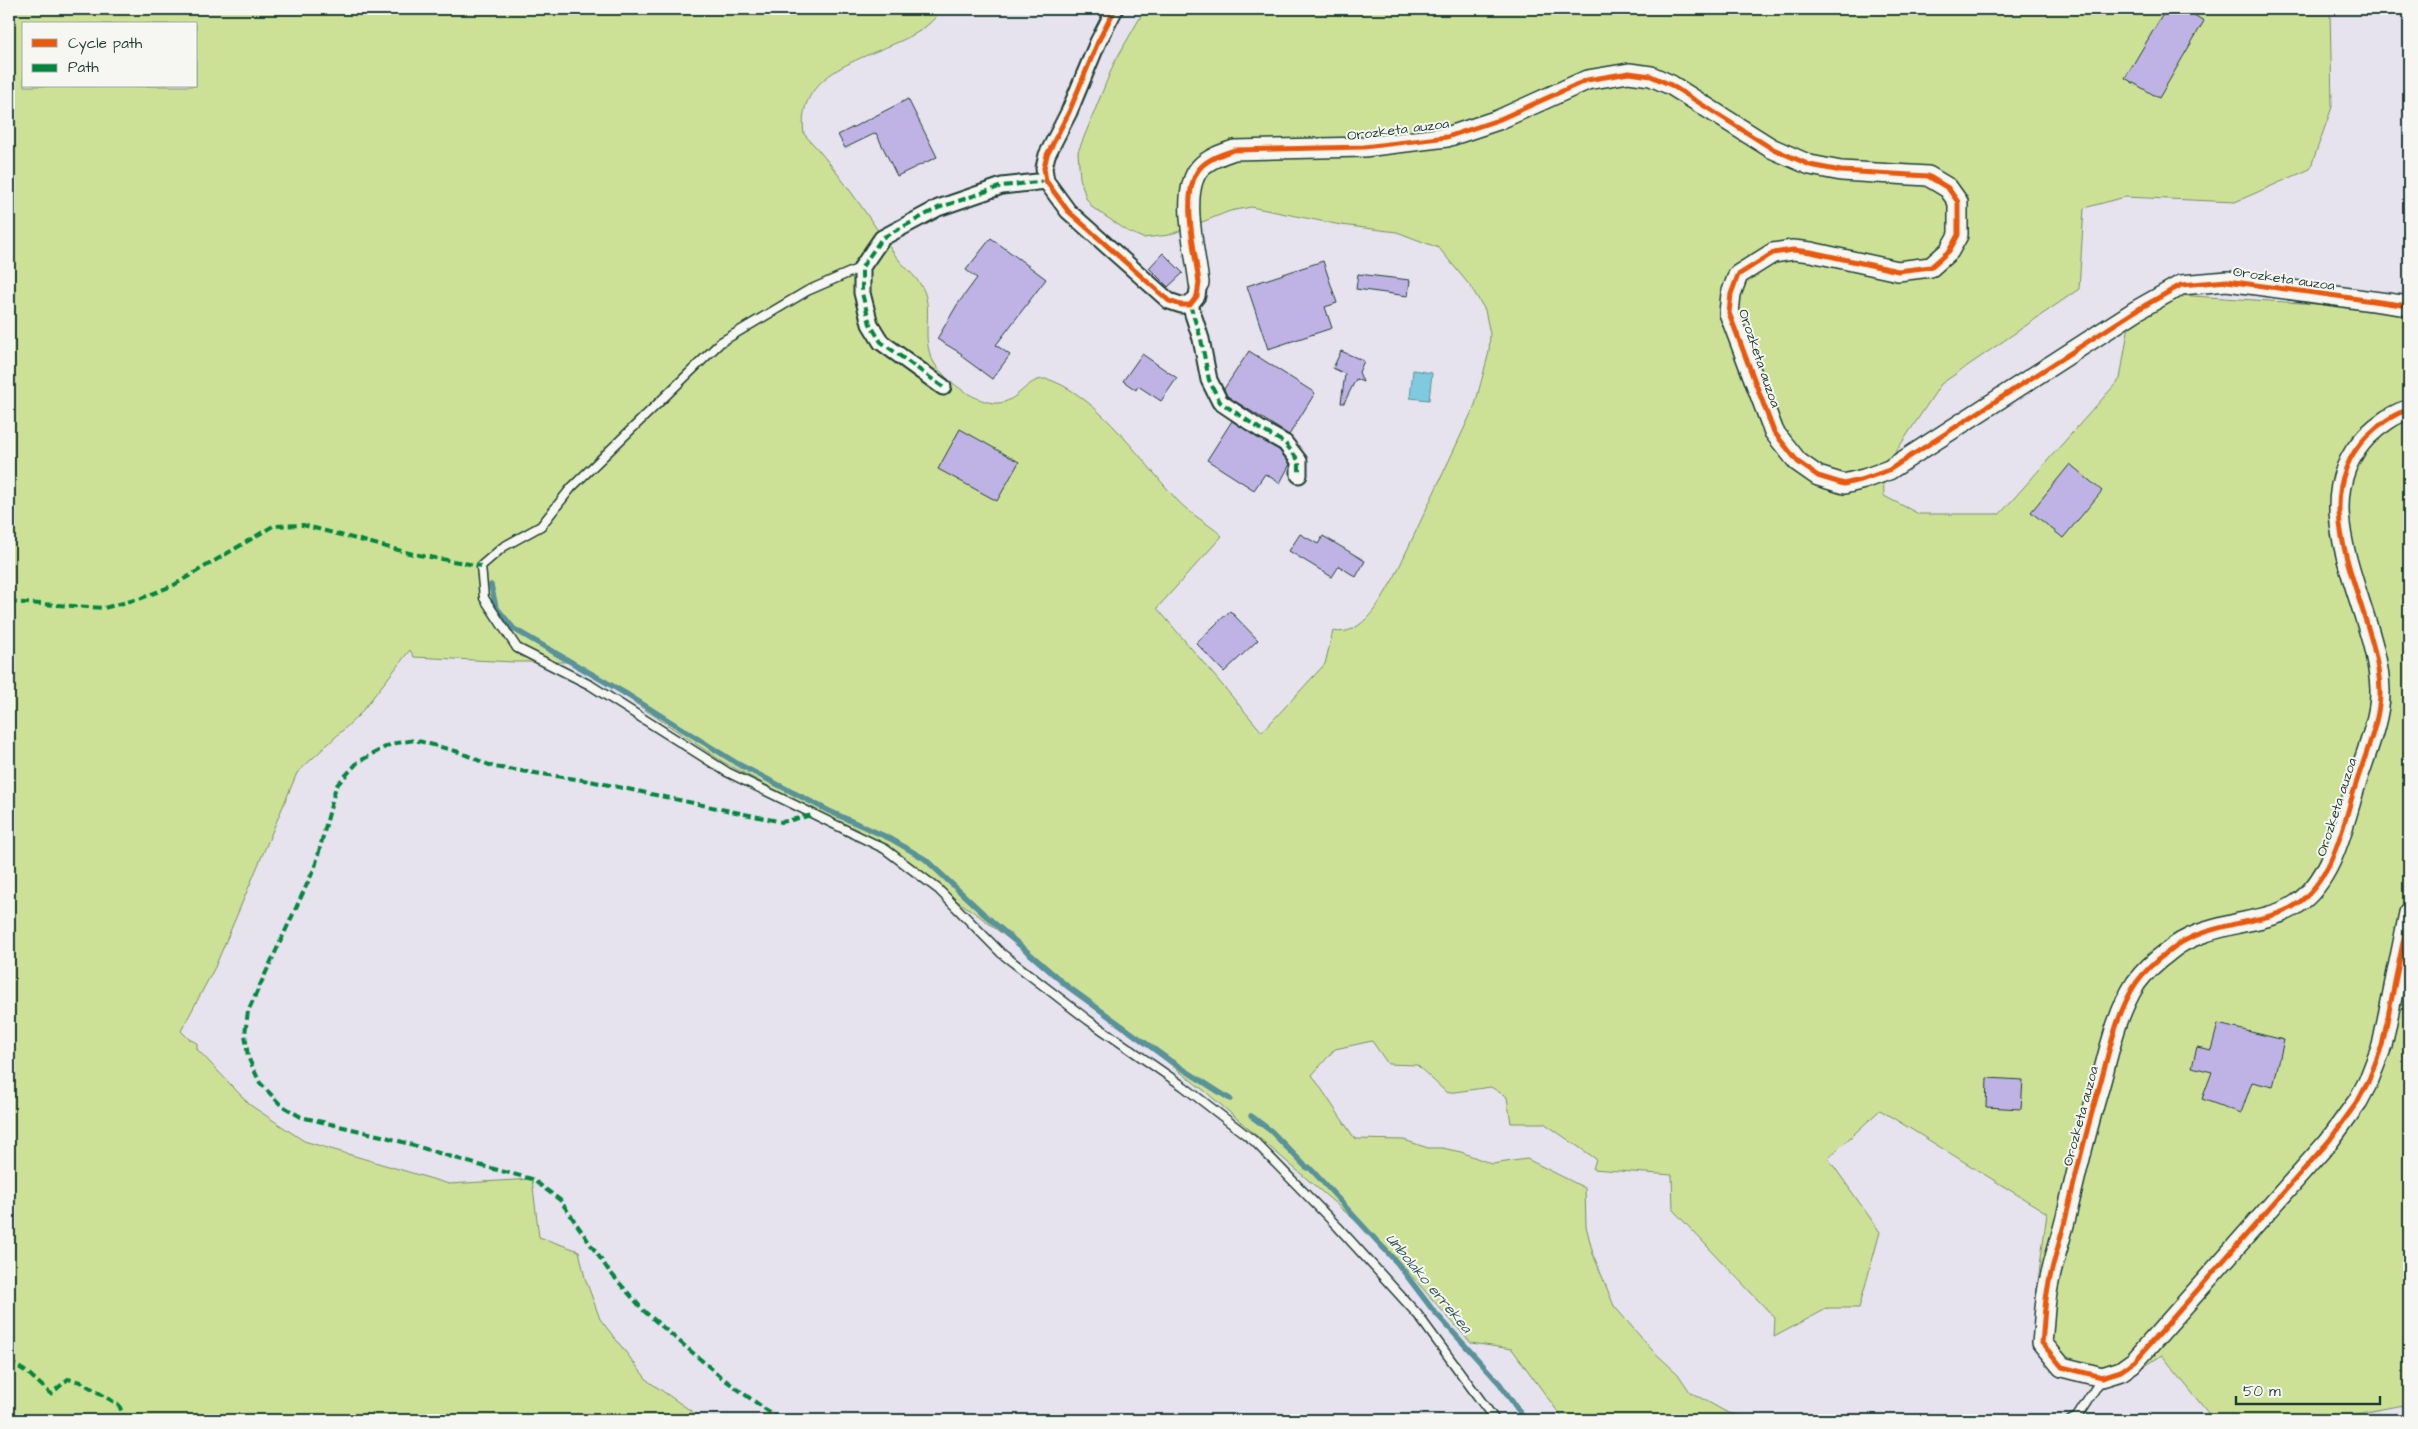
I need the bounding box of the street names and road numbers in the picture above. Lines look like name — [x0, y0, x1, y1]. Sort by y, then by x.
street label: Orozketa auzoa — [1346, 114, 1450, 146]
street label: Orozketa auzoa — [2232, 262, 2336, 296]
street label: Orozketa auzoa — [1733, 307, 1785, 410]
street label: Orozketa auzoa — [2312, 755, 2362, 859]
street label: Orozketa auzoa — [2058, 1064, 2104, 1168]

